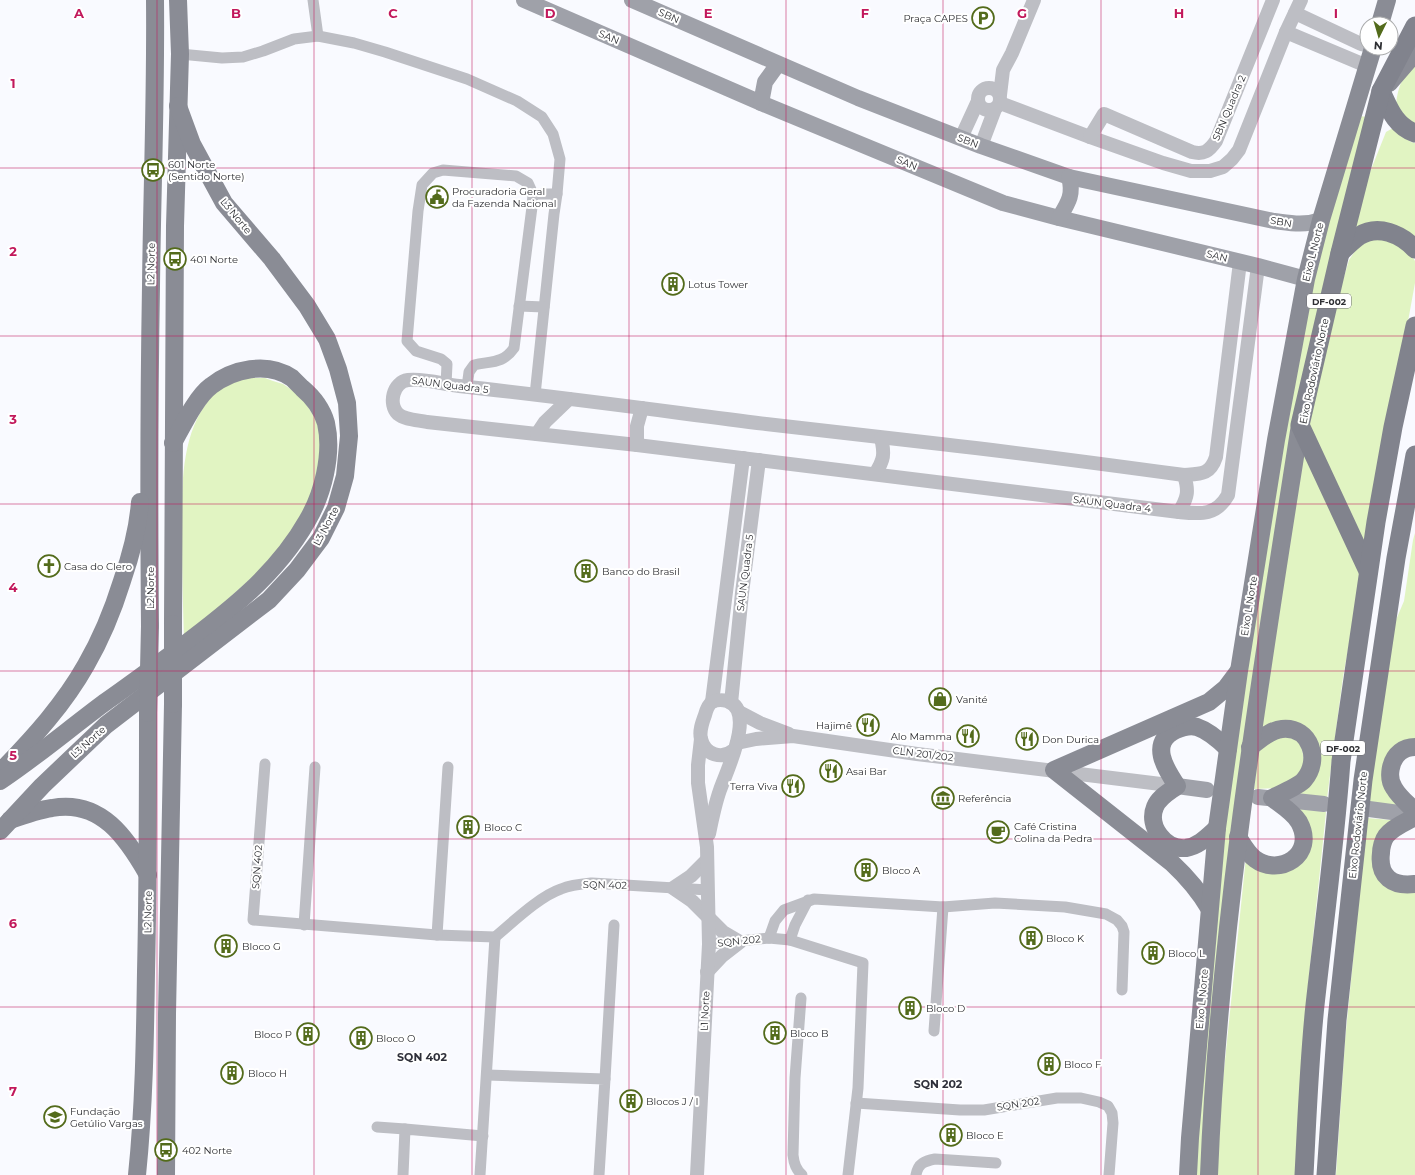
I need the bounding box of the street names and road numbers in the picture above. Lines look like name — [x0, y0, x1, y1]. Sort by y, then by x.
street label: SBN — [656, 6, 682, 26]
street label: SAN — [597, 27, 621, 47]
street label: SBN Quadra 2 — [1209, 73, 1249, 143]
street label: SBN — [955, 131, 981, 151]
street label: SAN — [895, 153, 919, 173]
street label: L3 Norte — [218, 195, 254, 237]
street label: SBN — [1269, 214, 1293, 230]
street label: Eixo L Norte — [1299, 221, 1327, 283]
street label: L2 Norte — [144, 243, 158, 285]
street label: SAN — [1205, 247, 1229, 265]
road number: DF-002 — [1307, 294, 1351, 308]
street label: Eixo Rodoviário Norte — [1296, 317, 1332, 425]
street label: SAUN Quadra 5 — [411, 374, 490, 396]
street label: SAUN Quadra 4 — [1072, 493, 1152, 515]
street label: L3 Norte — [310, 504, 342, 548]
street label: SAUN Quadra 5 — [734, 533, 756, 612]
street label: L2 Norte — [144, 567, 157, 609]
street label: Eixo L Norte — [1238, 575, 1260, 637]
street label: L3 Norte — [68, 723, 108, 761]
road number: DF-002 — [1321, 741, 1365, 755]
street label: CLN 201/202 — [892, 744, 954, 764]
street label: Eixo Rodoviário Norte — [1346, 771, 1370, 879]
street label: SQN 402 — [249, 844, 265, 890]
street label: SQN 402 — [583, 878, 628, 892]
street label: L2 Norte — [141, 891, 155, 933]
street label: SQN 202 — [717, 932, 762, 950]
street label: Eixo L Norte — [1193, 968, 1211, 1030]
street label: L1 Norte — [697, 991, 713, 1031]
street label: SQN 202 — [996, 1094, 1041, 1114]

